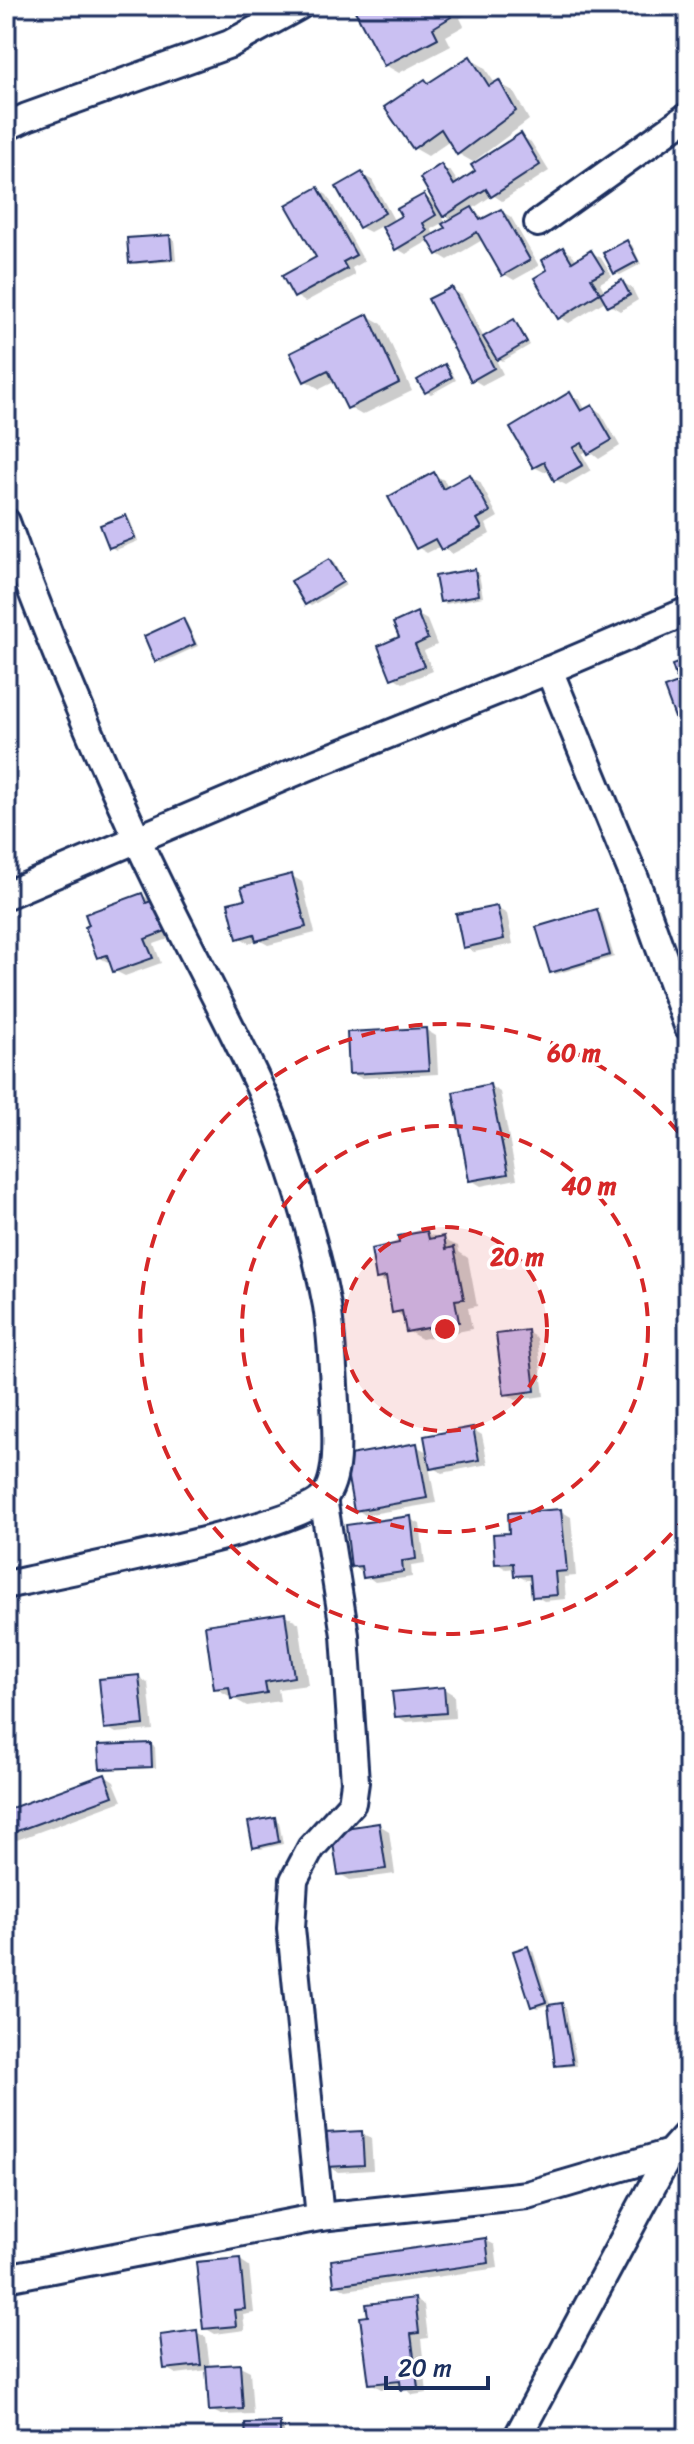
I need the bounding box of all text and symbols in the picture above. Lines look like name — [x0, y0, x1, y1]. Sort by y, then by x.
text: 60 m — [546, 1032, 601, 1074]
text: 40 m — [562, 1165, 617, 1207]
text: 20 m — [489, 1236, 544, 1278]
centre of rings — [431, 1315, 459, 1343]
scale bar — [386, 2340, 488, 2390]
text: 20 m — [398, 2347, 452, 2389]

